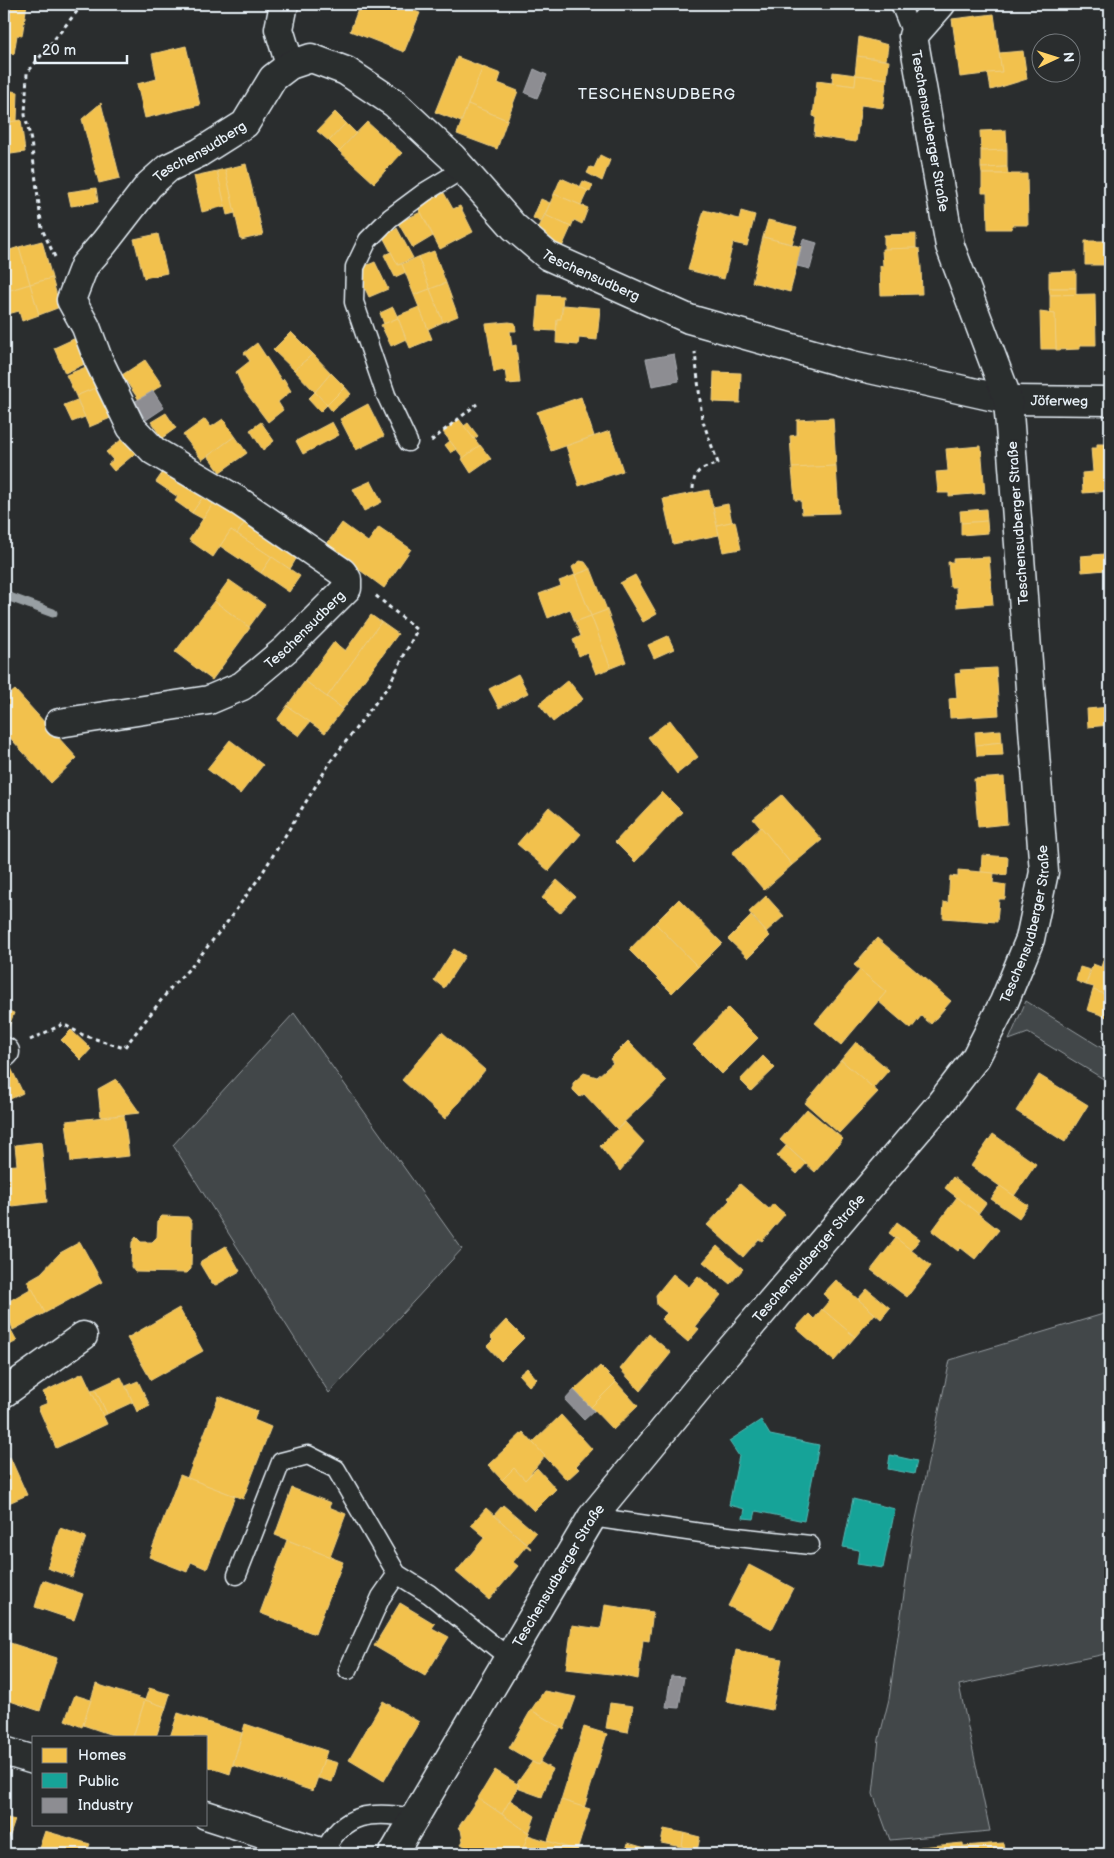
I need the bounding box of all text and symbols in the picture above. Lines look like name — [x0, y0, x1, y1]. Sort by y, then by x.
scale bar — [35, 32, 128, 64]
north arrow — [1032, 32, 1082, 82]
text: 20 m — [42, 41, 76, 60]
street label: Teschensudberger Straße — [907, 49, 953, 213]
text: N — [1060, 51, 1077, 63]
district label: TESCHENSUDBERG — [578, 85, 736, 104]
street label: Teschensudberg — [150, 117, 249, 186]
street label: Teschensudberg — [538, 246, 643, 304]
street label: Jöferweg — [1030, 392, 1088, 409]
street label: Teschensudberger Straße — [1004, 441, 1032, 605]
street label: Teschensudberg — [261, 587, 348, 672]
street label: Teschensudberger Straße — [996, 844, 1053, 1006]
street label: Teschensudberger Straße — [749, 1190, 868, 1326]
street label: Teschensudberger Straße — [509, 1500, 608, 1650]
legend — [32, 1736, 208, 1826]
text: Homes — [78, 1746, 127, 1765]
text: Public — [78, 1772, 119, 1791]
text: Industry — [78, 1796, 133, 1815]

